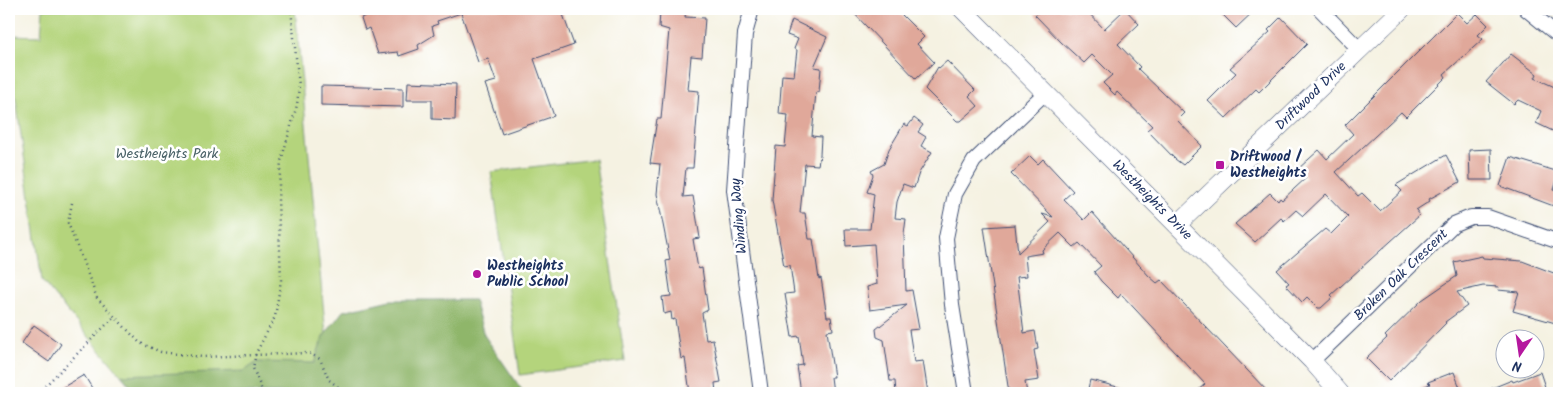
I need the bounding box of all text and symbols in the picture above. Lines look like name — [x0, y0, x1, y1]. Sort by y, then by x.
street label: Driftwood Drive — [1270, 56, 1352, 136]
park label: Westheights Park — [116, 143, 219, 165]
place label: Driftwood / Westheights — [1230, 146, 1307, 184]
street label: Westheights Drive — [1107, 155, 1198, 246]
marker: Driftwood / Westheights — [1214, 159, 1226, 171]
street label: Winding Way — [725, 177, 753, 255]
street label: Broken Oak Crescent — [1349, 224, 1454, 326]
place label: Westheights Public School — [487, 255, 568, 293]
marker: Westheights Public School — [471, 268, 483, 280]
north arrow — [1496, 330, 1546, 380]
text: N — [1510, 354, 1524, 377]

